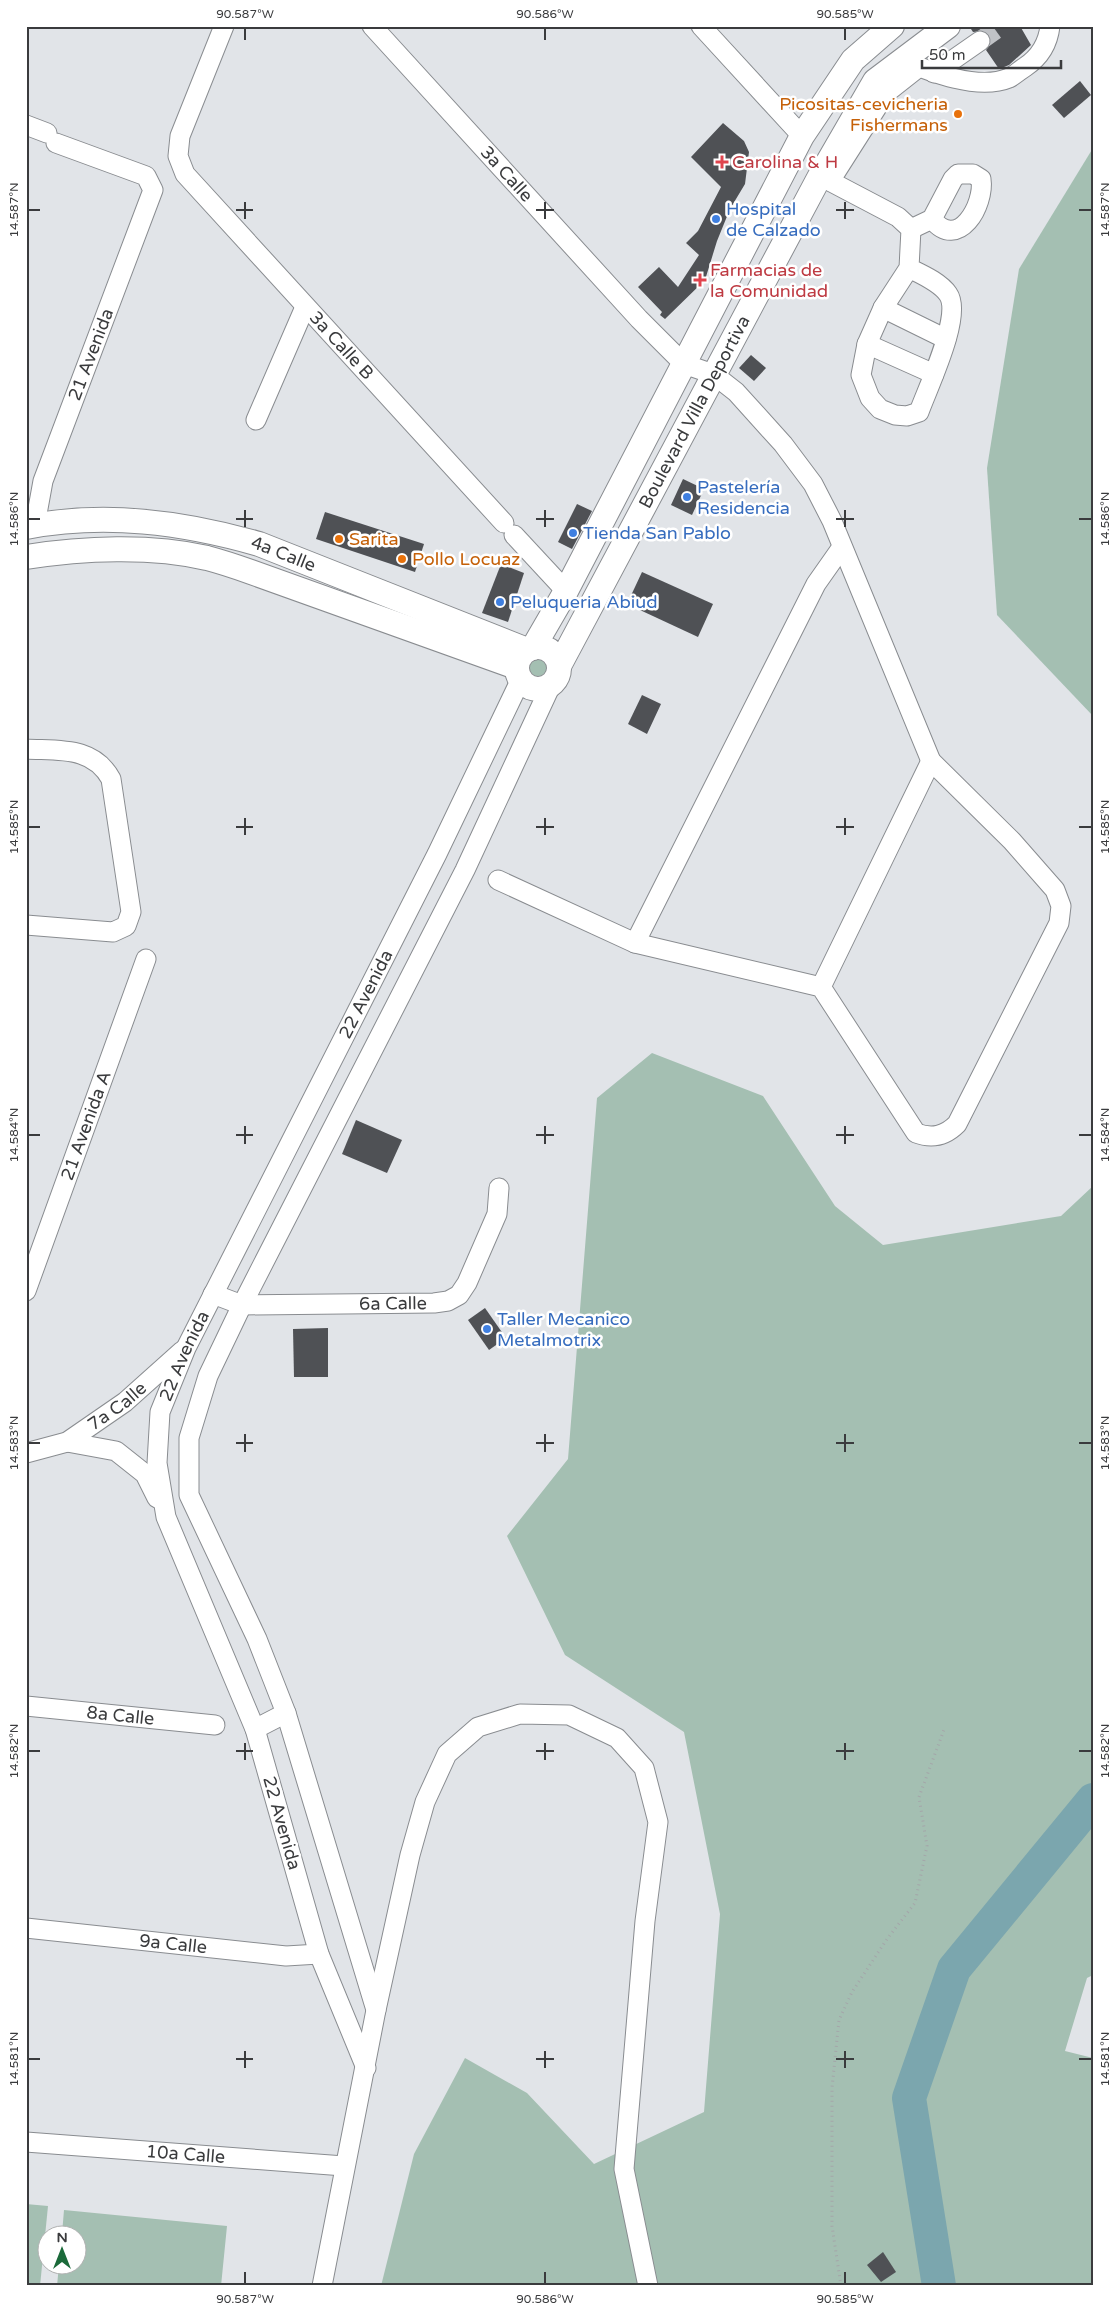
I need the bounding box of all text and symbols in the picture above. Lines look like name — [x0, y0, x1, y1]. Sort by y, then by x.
text: 90.587°W — [216, 7, 274, 21]
text: 90.586°W — [516, 7, 574, 21]
text: 90.585°W — [816, 7, 874, 21]
scale bar — [922, 38, 1060, 70]
text: 50 m — [929, 46, 966, 64]
place label: Picositas-cevicheria Fishermans — [779, 93, 948, 136]
marker: Picositas-cevicheria Fishermans — [952, 108, 964, 120]
street label: 3a Calle — [476, 141, 538, 206]
place label: Carolina & H — [732, 151, 838, 173]
marker: Carolina & H — [716, 156, 728, 168]
text: 14.587°N — [7, 182, 21, 238]
text: 14.587°N — [1098, 182, 1112, 238]
place label: Hospital de Calzado — [726, 198, 821, 241]
marker: Hospital de Calzado — [710, 213, 722, 225]
place label: Farmacias de la Comunidad — [710, 259, 828, 302]
marker: Farmacias de la Comunidad — [694, 274, 706, 286]
street label: 21 Avenida — [63, 305, 118, 404]
street label: 3a Calle B — [305, 306, 378, 384]
street label: Boulevard Villa Deportiva — [634, 312, 755, 512]
place label: Pastelería Residencia — [697, 476, 790, 519]
marker: Pastelería Residencia — [681, 491, 693, 503]
text: 14.586°N — [7, 492, 21, 546]
text: 14.586°N — [1098, 492, 1112, 546]
place label: Tienda San Pablo — [583, 522, 731, 544]
marker: Tienda San Pablo — [567, 527, 579, 539]
place label: Sarita — [349, 528, 399, 550]
street label: 4a Calle — [249, 531, 319, 576]
marker: Sarita — [333, 533, 345, 545]
place label: Pollo Locuaz — [412, 548, 520, 570]
marker: Pollo Locuaz — [396, 553, 408, 565]
place label: Peluqueria Abiud — [510, 591, 658, 613]
marker: Peluqueria Abiud — [494, 596, 506, 608]
text: 14.585°N — [7, 800, 21, 854]
text: 14.585°N — [1098, 800, 1112, 854]
street label: 22 Avenida — [334, 946, 397, 1042]
street label: 21 Avenida A — [56, 1068, 116, 1183]
text: 14.584°N — [7, 1108, 21, 1162]
text: 14.584°N — [1098, 1108, 1112, 1162]
street label: 6a Calle — [359, 1292, 427, 1315]
street label: 22 Avenida — [155, 1307, 214, 1404]
place label: Taller Mecanico Metalmotrix — [497, 1308, 630, 1351]
marker: Taller Mecanico Metalmotrix — [481, 1323, 493, 1335]
street label: 7a Calle — [83, 1377, 151, 1435]
text: 14.583°N — [7, 1416, 21, 1470]
text: 14.583°N — [1098, 1416, 1112, 1470]
street label: 8a Calle — [86, 1701, 155, 1730]
text: 14.582°N — [7, 1724, 21, 1778]
text: 14.582°N — [1098, 1724, 1112, 1778]
street label: 22 Avenida — [258, 1774, 306, 1872]
street label: 9a Calle — [138, 1929, 208, 1958]
text: 14.581°N — [7, 2032, 21, 2086]
text: 14.581°N — [1098, 2032, 1112, 2086]
street label: 10a Calle — [145, 2140, 226, 2168]
north arrow — [38, 2224, 88, 2274]
text: N — [56, 2229, 68, 2246]
text: 90.587°W — [216, 2292, 274, 2306]
text: 90.586°W — [516, 2292, 574, 2306]
text: 90.585°W — [816, 2292, 874, 2306]

